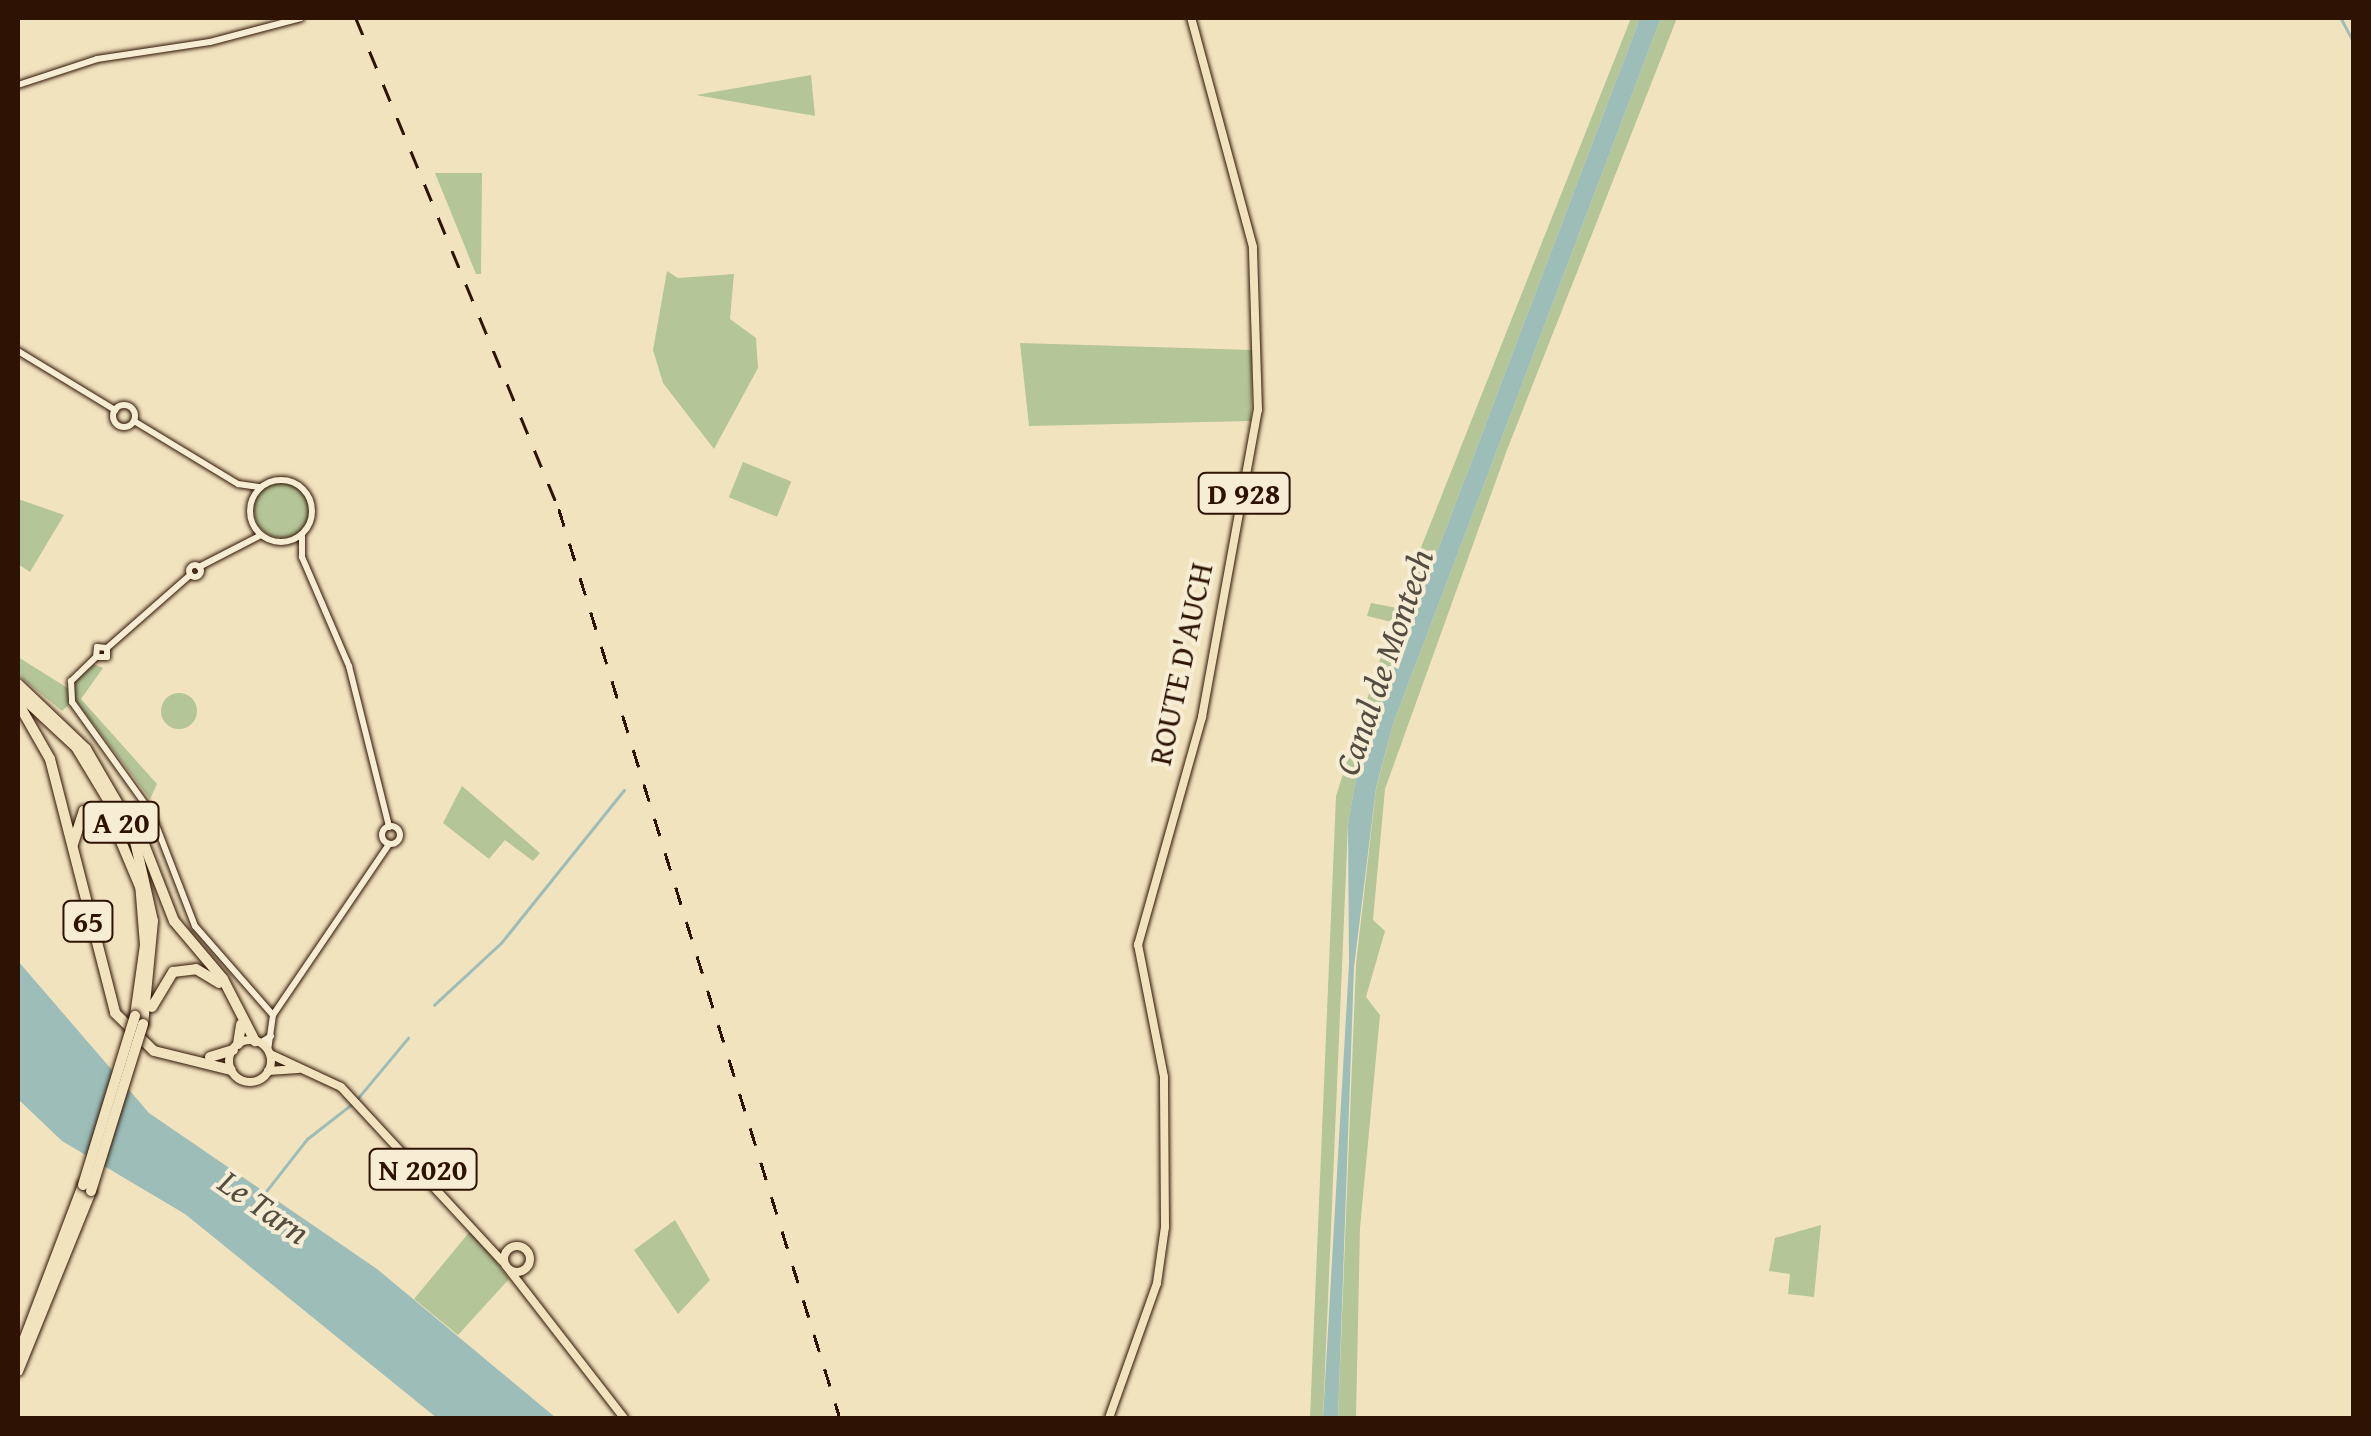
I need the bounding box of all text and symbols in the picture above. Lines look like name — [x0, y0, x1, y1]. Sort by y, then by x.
road number: D 928 — [1196, 468, 1292, 518]
water label: Canal de Montech — [1326, 543, 1442, 781]
street label: ROUTE D'AUCH — [1141, 559, 1221, 769]
road number: A 20 — [81, 797, 161, 847]
road number: 65 — [61, 896, 116, 946]
road number: N 2020 — [368, 1144, 478, 1194]
water label: Le Tarn — [210, 1161, 318, 1253]

